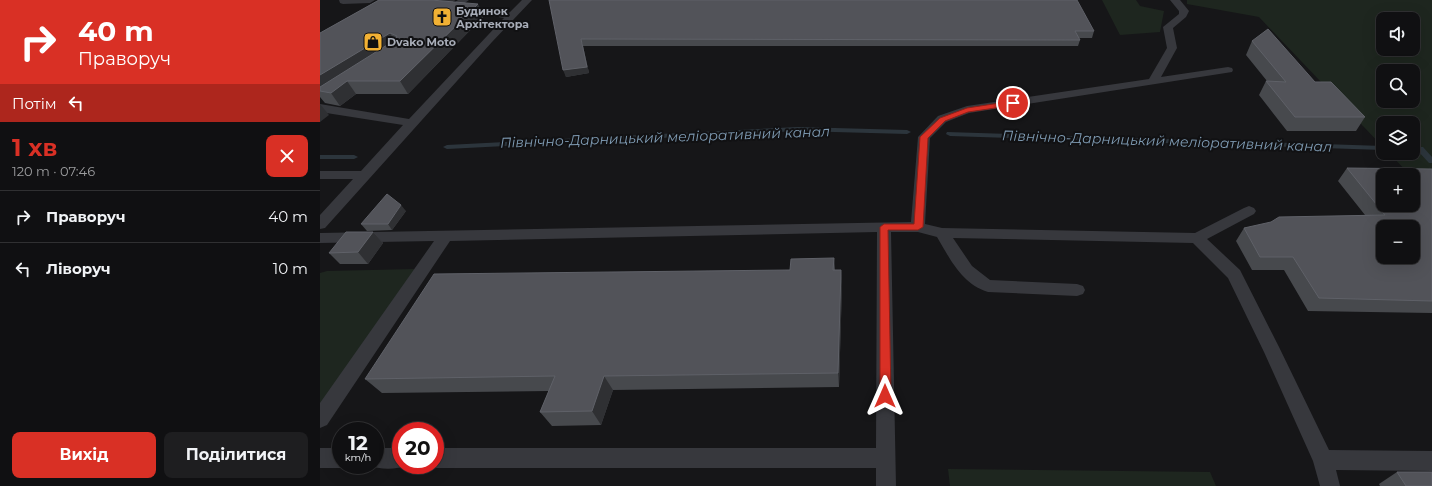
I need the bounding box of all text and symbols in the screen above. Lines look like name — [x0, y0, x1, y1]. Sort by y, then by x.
place label: Будинок Архітектора — [456, 4, 529, 31]
church icon: Будинок Архітектора — [431, 6, 453, 28]
map controls — [1376, 12, 1420, 264]
button: sound — [1376, 12, 1420, 56]
text: 40 m — [78, 14, 154, 48]
icon: right — [12, 16, 64, 68]
shop icon: Dvako Moto — [362, 31, 384, 53]
place label: Dvako Moto — [387, 35, 456, 49]
text: Праворуч — [78, 48, 171, 70]
button: search — [1376, 64, 1420, 108]
pin — [996, 86, 1030, 120]
icon: left — [65, 92, 87, 114]
icon: arrive — [1002, 92, 1024, 114]
text: Потім — [12, 94, 57, 113]
button: layers — [1376, 116, 1420, 160]
water label: Північно-Дарницький меліоративний канал — [500, 122, 830, 152]
water label: Північно-Дарницький меліоративний канал — [1002, 126, 1332, 156]
text: 1 хв — [12, 133, 57, 162]
button: close — [266, 135, 308, 177]
text: 120 m · 07:46 — [12, 163, 95, 179]
button: + — [1376, 168, 1420, 212]
icon: right — [12, 206, 34, 228]
text: Праворуч — [46, 207, 126, 226]
text: 40 m — [268, 207, 308, 226]
button: − — [1376, 220, 1420, 264]
icon: left — [12, 258, 34, 280]
text: Ліворуч — [46, 259, 111, 278]
text: 10 m — [273, 259, 308, 278]
position arrow — [864, 375, 906, 417]
speed limit sign: 20 — [392, 422, 444, 474]
text: 12 — [348, 431, 368, 455]
button: Вихід — [12, 432, 156, 478]
button: Поділитися — [164, 432, 308, 478]
text: km/h — [345, 451, 371, 464]

